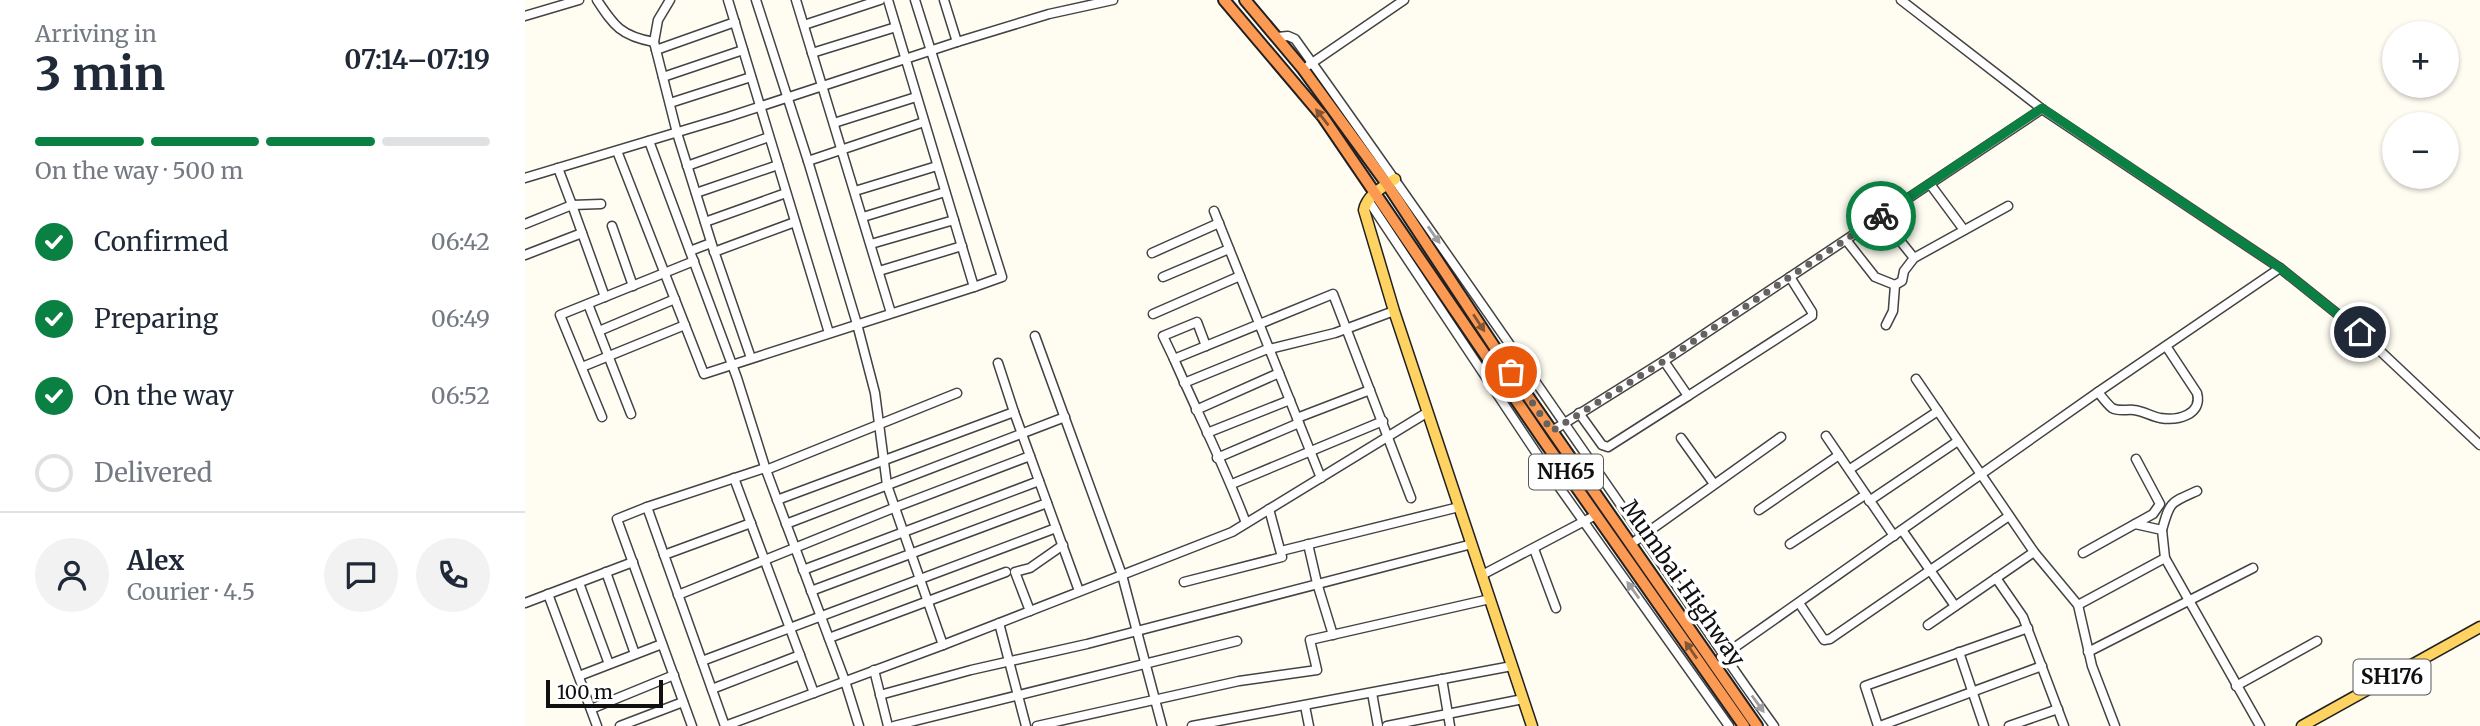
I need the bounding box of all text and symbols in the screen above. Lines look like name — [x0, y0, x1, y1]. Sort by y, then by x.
text: Arriving in — [35, 19, 157, 48]
map controls — [2382, 21, 2459, 189]
button: + — [2382, 21, 2459, 98]
text: 07:14–07:19 — [344, 43, 490, 76]
text: 3 min — [35, 45, 165, 103]
one-way arrow — [1314, 108, 1329, 126]
button: − — [2382, 112, 2459, 189]
text: On the way · 500 m — [35, 156, 243, 185]
courier — [1846, 181, 1916, 251]
icon: bike — [1862, 197, 1900, 235]
icon: check — [35, 223, 73, 261]
text: Confirmed — [94, 225, 229, 258]
one-way arrow — [1427, 226, 1441, 244]
text: 06:42 — [431, 227, 490, 256]
icon: check — [35, 300, 73, 338]
text: Preparing — [94, 302, 218, 335]
pin — [2330, 302, 2390, 362]
text: 06:49 — [431, 304, 490, 333]
one-way arrow — [1473, 313, 1486, 332]
icon: home — [2341, 313, 2379, 351]
pin — [1481, 342, 1541, 402]
icon: bag — [1492, 353, 1530, 391]
icon: check — [35, 377, 73, 415]
text: On the way — [94, 379, 234, 412]
text: 06:52 — [431, 381, 490, 410]
road number: NH65 — [1529, 454, 1603, 490]
text: Delivered — [94, 456, 213, 489]
street label: Mumbai Highway — [1615, 494, 1752, 672]
button: person — [35, 538, 109, 612]
button: chat — [324, 538, 398, 612]
button: phone — [416, 538, 490, 612]
text: Alex — [127, 544, 184, 577]
text: Courier · 4.5 — [127, 577, 255, 606]
one-way arrow — [1626, 581, 1640, 599]
one-way arrow — [1684, 641, 1698, 659]
road number: SH176 — [2353, 660, 2431, 694]
scale bar — [546, 677, 663, 709]
text: 100 m — [557, 680, 613, 704]
one-way arrow — [1751, 695, 1765, 713]

